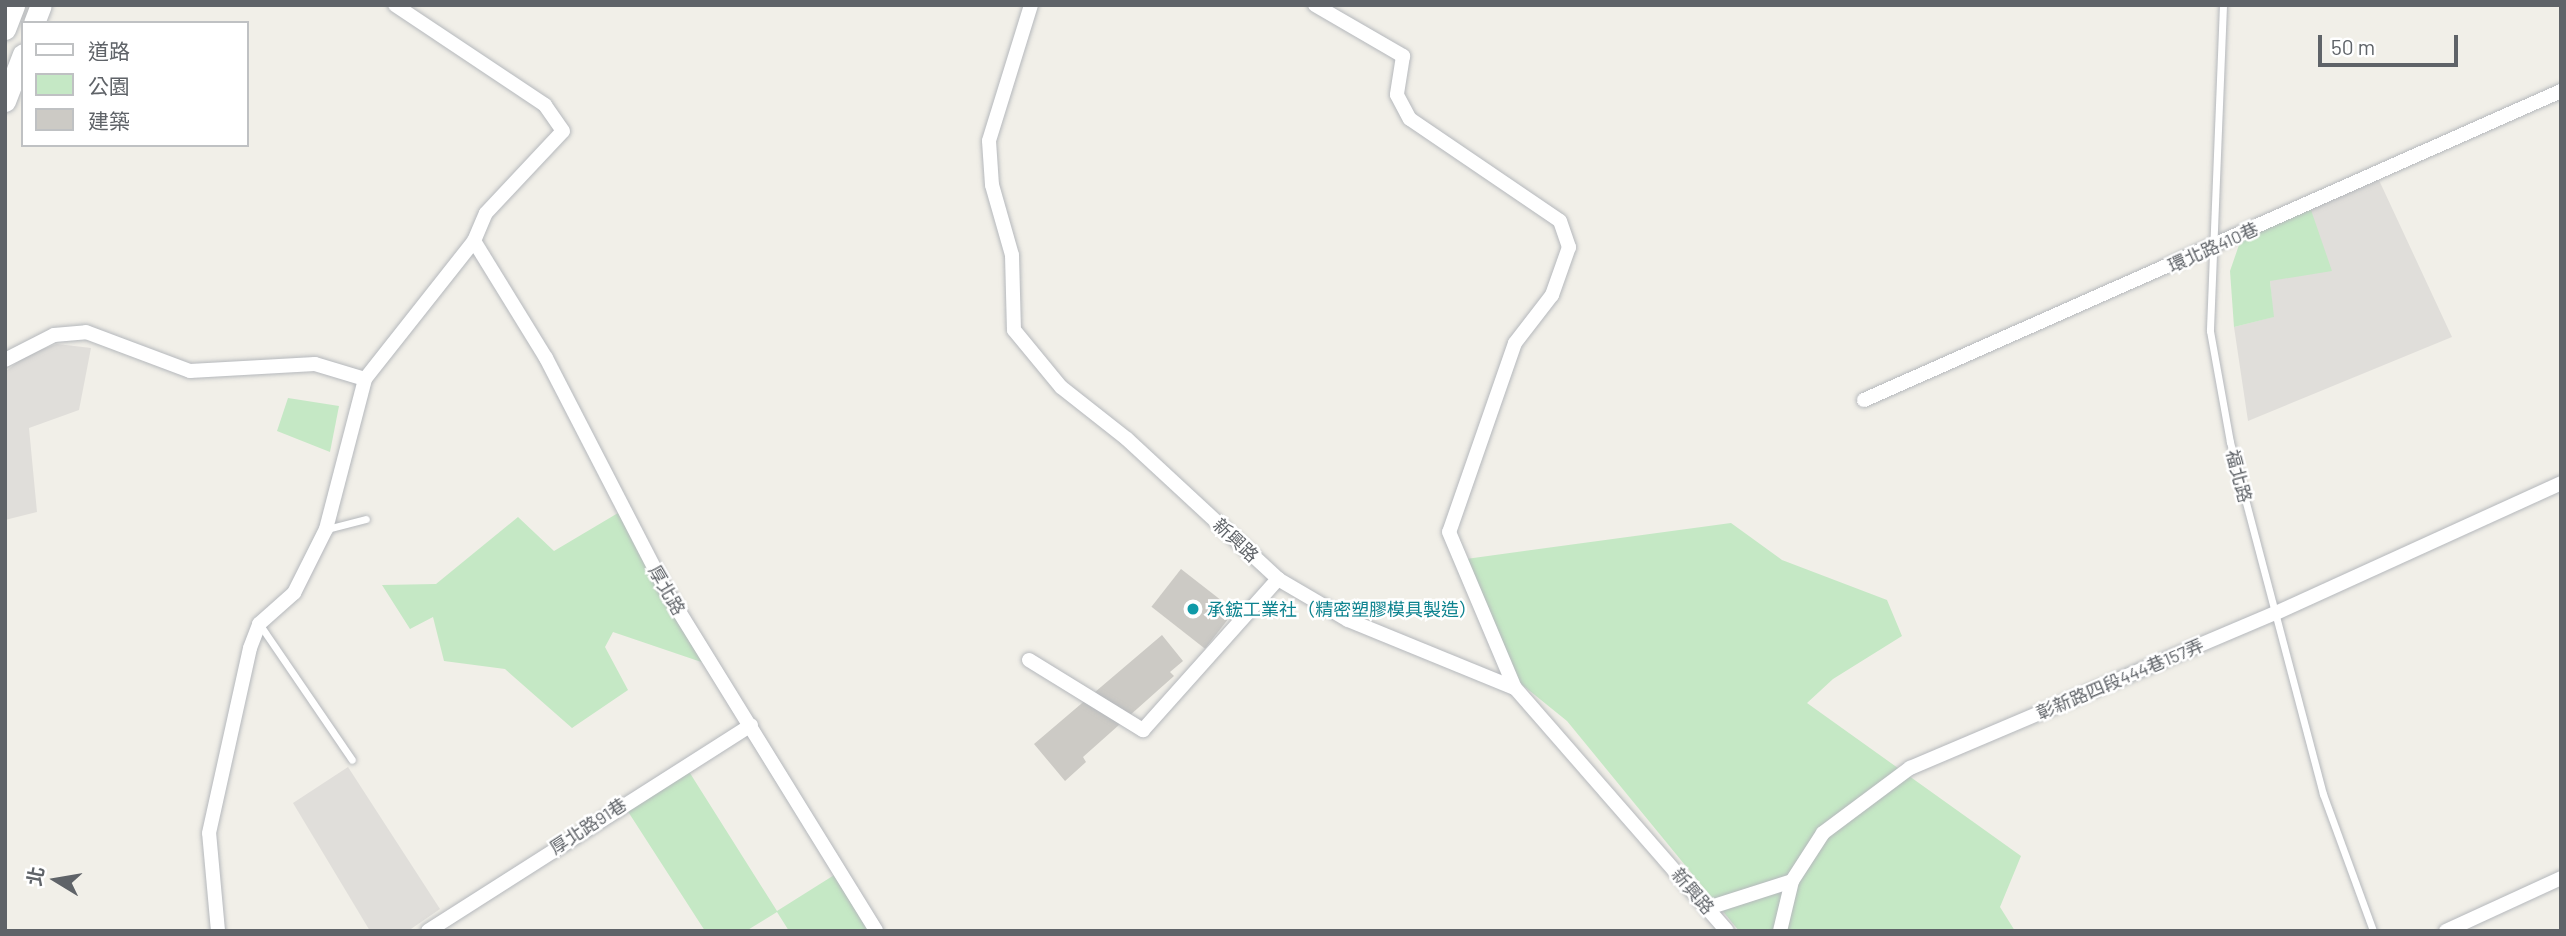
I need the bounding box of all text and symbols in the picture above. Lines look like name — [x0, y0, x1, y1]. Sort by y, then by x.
legend — [21, 21, 248, 147]
scale bar — [2321, 21, 2461, 65]
text: 50 m — [2331, 34, 2375, 59]
text: 道路 — [88, 38, 130, 63]
text: 公園 — [88, 73, 130, 98]
text: 建築 — [88, 108, 130, 133]
street label: 環北路410巷 — [2164, 217, 2262, 277]
street label: 福北路 — [2222, 447, 2256, 505]
street label: 新興路 — [1209, 514, 1263, 566]
street label: 厚北路 — [644, 561, 690, 619]
place label: 承鋐工業社（精密塑膠模具製造） — [1207, 598, 1477, 620]
marker: 承鋐工業社（精密塑膠模具製造） — [1185, 601, 1201, 617]
street label: 彰新路四段444巷157弄 — [2033, 634, 2207, 724]
street label: 厚北路91巷 — [546, 793, 630, 859]
north arrow — [21, 845, 91, 915]
text: 北 — [22, 864, 48, 887]
street label: 新興路 — [1667, 864, 1719, 918]

